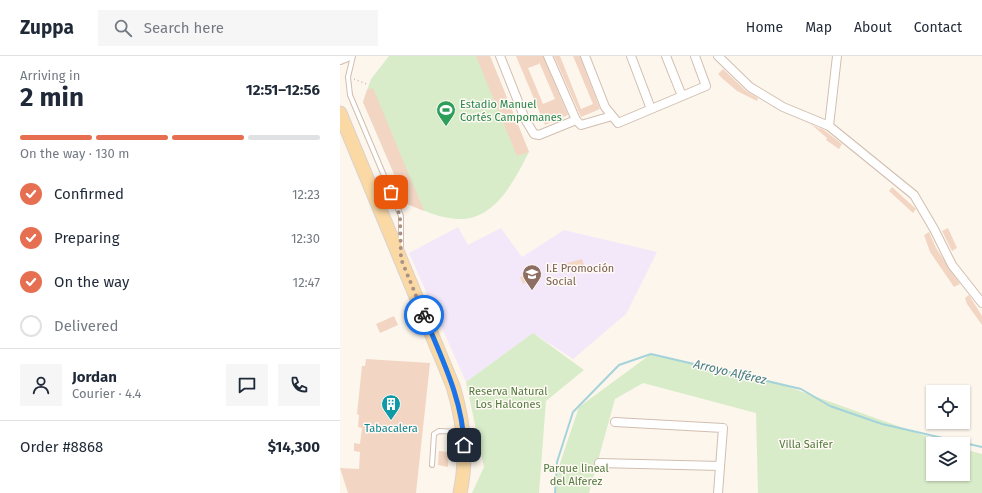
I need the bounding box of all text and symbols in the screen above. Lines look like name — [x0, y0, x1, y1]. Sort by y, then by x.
search box — [98, 10, 378, 46]
text: Zuppa — [20, 16, 74, 39]
icon: search — [112, 17, 134, 39]
text: Search here — [144, 19, 224, 37]
text: Home — [746, 19, 783, 36]
text: Map — [805, 19, 832, 36]
text: About — [854, 19, 892, 36]
text: Contact — [914, 19, 962, 36]
text: Arriving in — [20, 68, 80, 83]
text: 12:51–12:56 — [246, 81, 320, 99]
text: 2 min — [20, 82, 84, 113]
place label: Estadio Manuel Cortés Campomanes — [460, 98, 562, 124]
sports icon: Estadio Manuel Cortés Campomanes — [435, 99, 457, 127]
text: On the way · 130 m — [20, 146, 129, 161]
pin — [374, 175, 408, 209]
icon: bag — [380, 181, 402, 203]
icon: check — [20, 183, 42, 205]
text: Confirmed — [54, 185, 124, 203]
text: 12:23 — [292, 187, 320, 202]
icon: check — [20, 227, 42, 249]
text: Preparing — [54, 229, 119, 247]
text: 12:30 — [291, 231, 320, 246]
place label: I.E Promoción Social — [546, 262, 614, 288]
school or university icon: I.E Promoción Social — [521, 263, 543, 291]
icon: check — [20, 271, 42, 293]
text: On the way — [54, 273, 129, 291]
text: 12:47 — [293, 275, 320, 290]
courier — [404, 295, 444, 335]
icon: bike — [413, 304, 435, 326]
text: Delivered — [54, 317, 118, 335]
water label: Arroyo Alférez — [691, 357, 768, 387]
button: person — [20, 364, 62, 406]
button: chat — [226, 364, 268, 406]
button: phone — [278, 364, 320, 406]
text: Jordan — [72, 368, 117, 386]
park label: Reserva Natural Los Halcones — [469, 385, 547, 411]
map controls — [926, 385, 970, 481]
button: locate — [926, 385, 970, 429]
text: Courier · 4.4 — [72, 386, 142, 401]
building icon: Tabacalera — [380, 393, 402, 421]
place label: Tabacalera — [364, 422, 418, 435]
pin — [447, 428, 481, 462]
icon: home — [453, 434, 475, 456]
button: layers — [926, 437, 970, 481]
text: Order #8868 — [20, 438, 103, 456]
text: $14,300 — [268, 438, 320, 456]
park label: Villa Saifer — [779, 438, 833, 451]
park label: Parque lineal del Alferez — [543, 462, 609, 488]

